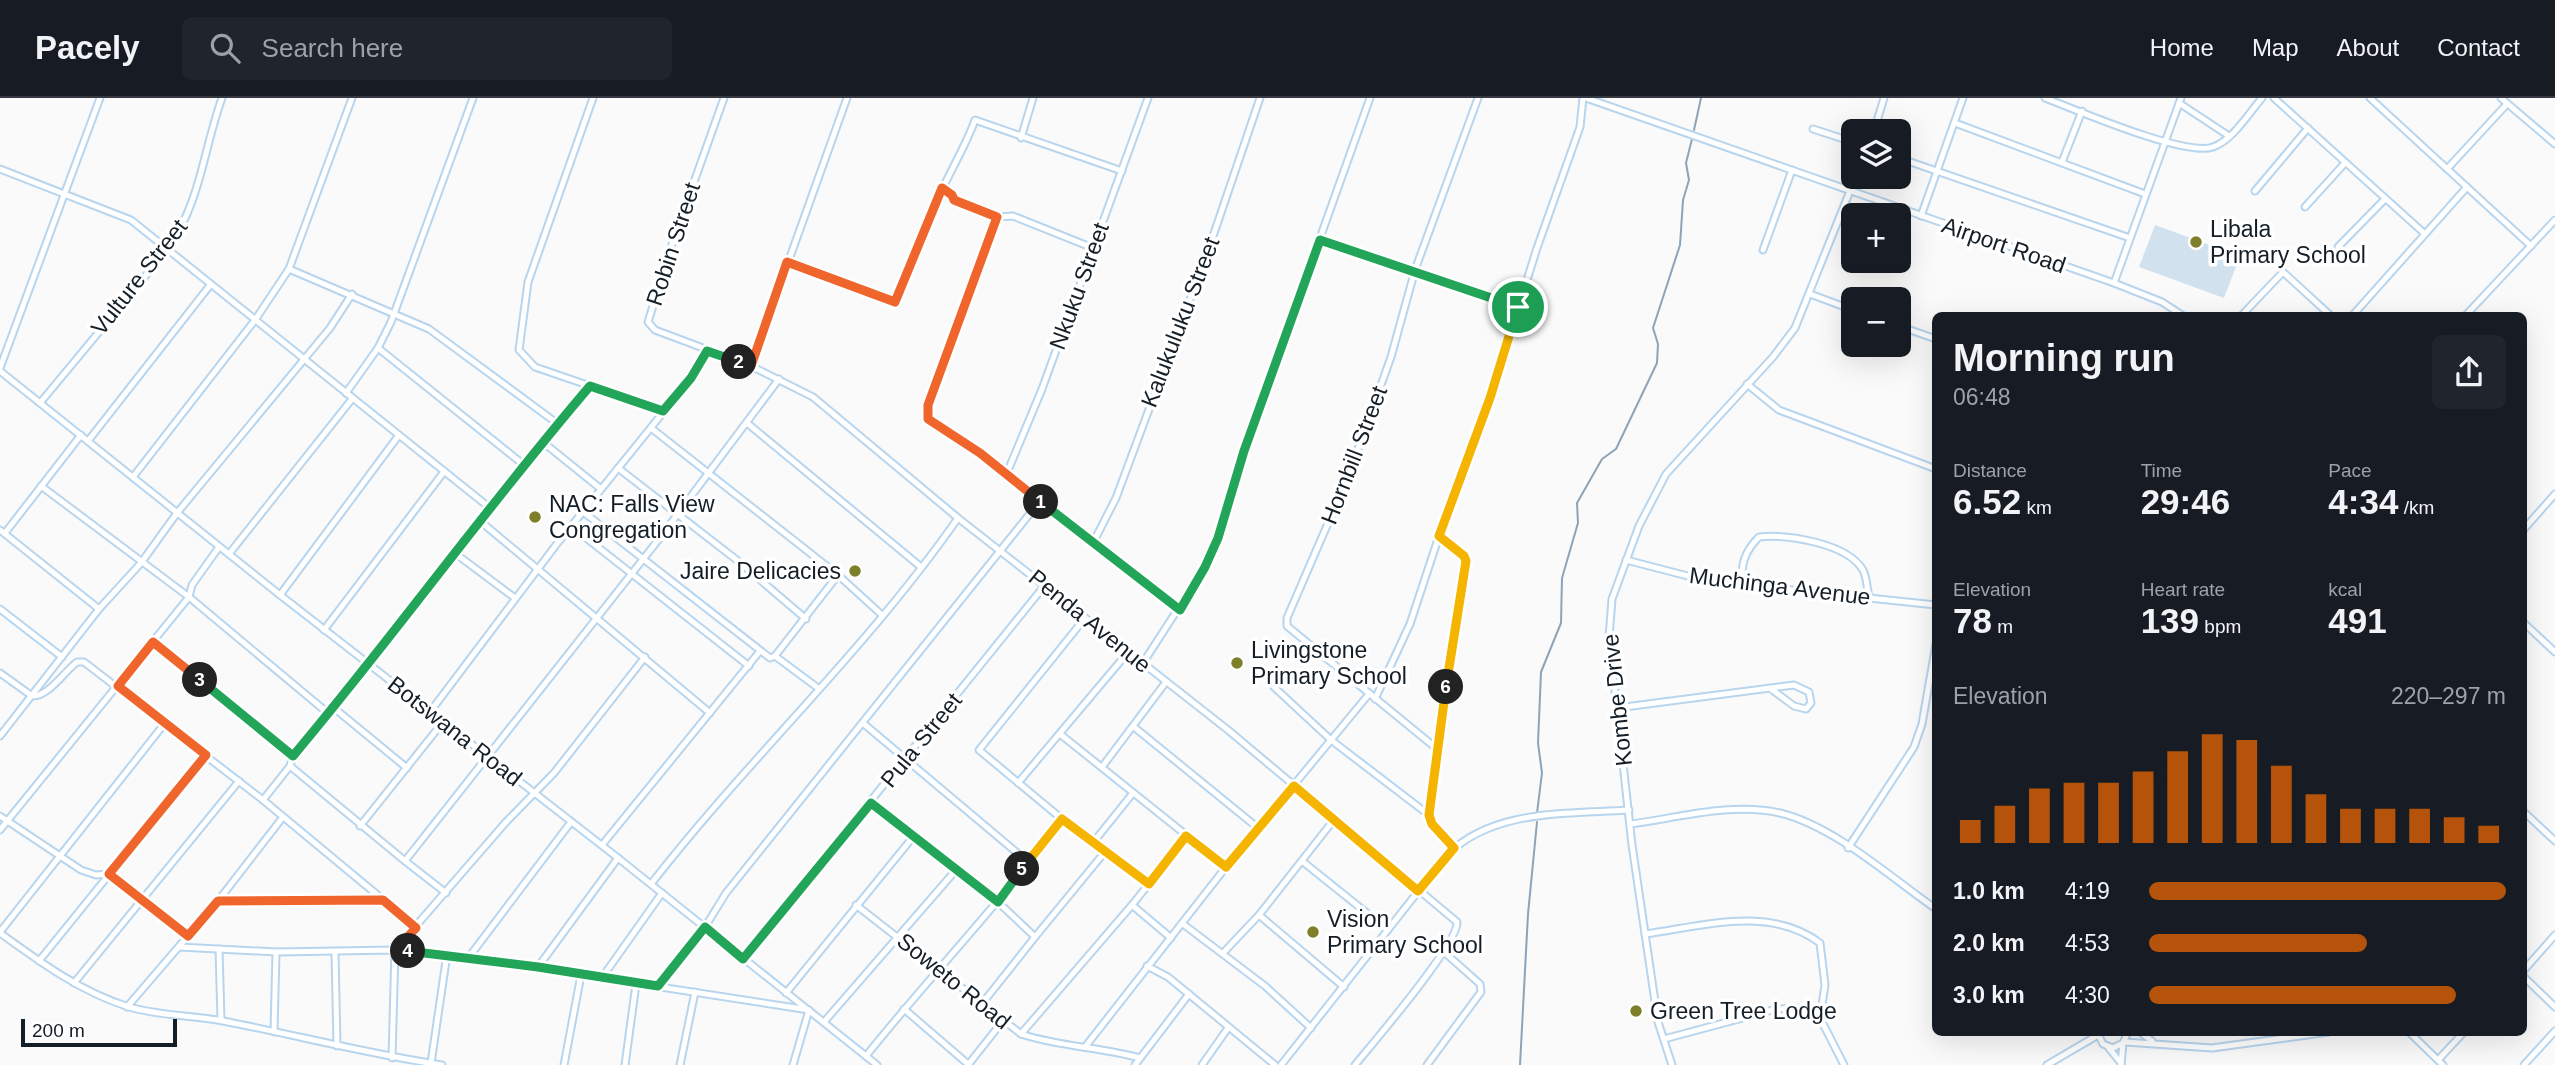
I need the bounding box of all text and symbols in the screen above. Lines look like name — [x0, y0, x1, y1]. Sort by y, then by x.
search box — [182, 17, 672, 80]
text: Pacely — [35, 29, 140, 66]
icon: search — [206, 29, 244, 67]
text: Search here — [262, 33, 403, 63]
text: Home — [2150, 34, 2214, 61]
text: Map — [2252, 34, 2299, 61]
text: About — [2337, 34, 2399, 61]
text: Contact — [2437, 34, 2520, 61]
map controls — [1841, 119, 1911, 357]
button: layers — [1841, 119, 1911, 189]
street label: Robin Street — [641, 179, 705, 309]
button: + — [1841, 203, 1911, 273]
street label: Airport Road — [1939, 212, 2069, 278]
street label: Vulture Street — [86, 213, 193, 340]
place label: Libala Primary School — [2210, 216, 2366, 268]
street label: Nkuku Street — [1044, 219, 1114, 353]
street label: Kalukuluku Street — [1136, 233, 1225, 411]
marker: Libala Primary School — [2188, 234, 2204, 250]
pin — [1488, 277, 1548, 337]
button: − — [1841, 287, 1911, 357]
icon: arrive — [1499, 288, 1537, 326]
button: share — [2432, 335, 2506, 409]
text: Morning run — [1953, 337, 2175, 379]
pin: 2 — [722, 344, 756, 380]
text: 2 — [733, 351, 744, 372]
street label: Hornbill Street — [1316, 382, 1392, 528]
text: 06:48 — [1953, 384, 2011, 410]
text: Distance — [1953, 460, 2027, 481]
text: Time — [2141, 460, 2182, 481]
text: Pace — [2328, 460, 2372, 481]
text: 6.52 — [1953, 482, 2021, 521]
text: 29:46 — [2141, 482, 2230, 521]
text: 4:34 — [2328, 482, 2398, 521]
pin: 1 — [1024, 484, 1058, 520]
place label: NAC: Falls View Congregation — [549, 491, 715, 543]
text: 1 — [1035, 491, 1046, 512]
text: km — [2021, 497, 2052, 518]
text: /km — [2398, 497, 2434, 518]
marker: NAC: Falls View Congregation — [527, 509, 543, 525]
place label: Jaire Delicacies — [680, 558, 841, 584]
street label: Muchinga Avenue — [1688, 562, 1872, 610]
marker: Jaire Delicacies — [847, 563, 863, 579]
street label: Penda Avenue — [1024, 564, 1156, 678]
text: Elevation — [1953, 579, 2031, 600]
text: Heart rate — [2141, 579, 2225, 600]
text: kcal — [2328, 579, 2362, 600]
text: 78 — [1953, 601, 1992, 640]
text: 139 — [2141, 601, 2199, 640]
text: 491 — [2328, 601, 2387, 640]
text: m — [1992, 616, 2013, 637]
text: bpm — [2199, 616, 2241, 637]
street label: Kombe Drive — [1597, 633, 1637, 767]
place label: Livingstone Primary School — [1251, 637, 1407, 689]
marker: Livingstone Primary School — [1229, 655, 1245, 671]
pin: 3 — [182, 662, 218, 698]
text: 3 — [194, 669, 205, 690]
pin: 6 — [1428, 670, 1464, 704]
street label: Botswana Road — [383, 671, 527, 791]
text: 6 — [1440, 676, 1451, 697]
text: Elevation — [1953, 683, 2048, 709]
text: 220–297 m — [2391, 683, 2506, 709]
street label: Pula Street — [875, 687, 967, 792]
pin: 5 — [1004, 852, 1040, 886]
text: 5 — [1016, 858, 1027, 879]
text: 1.0 km — [1953, 878, 2025, 904]
text: 4:19 — [2065, 878, 2110, 904]
place label: Vision Primary School — [1327, 906, 1483, 958]
marker: Vision Primary School — [1305, 924, 1321, 940]
street label: Soweto Road — [892, 927, 1016, 1035]
text: 2.0 km — [1953, 930, 2025, 956]
text: 4:53 — [2065, 930, 2110, 956]
pin: 4 — [390, 934, 426, 968]
text: 4 — [402, 940, 413, 961]
text: 3.0 km — [1953, 982, 2025, 1008]
text: 4:30 — [2065, 982, 2110, 1008]
place label: Green Tree Lodge — [1650, 998, 1837, 1024]
marker: Green Tree Lodge — [1628, 1003, 1644, 1019]
scale bar — [21, 1016, 177, 1048]
text: 200 m — [32, 1020, 85, 1041]

